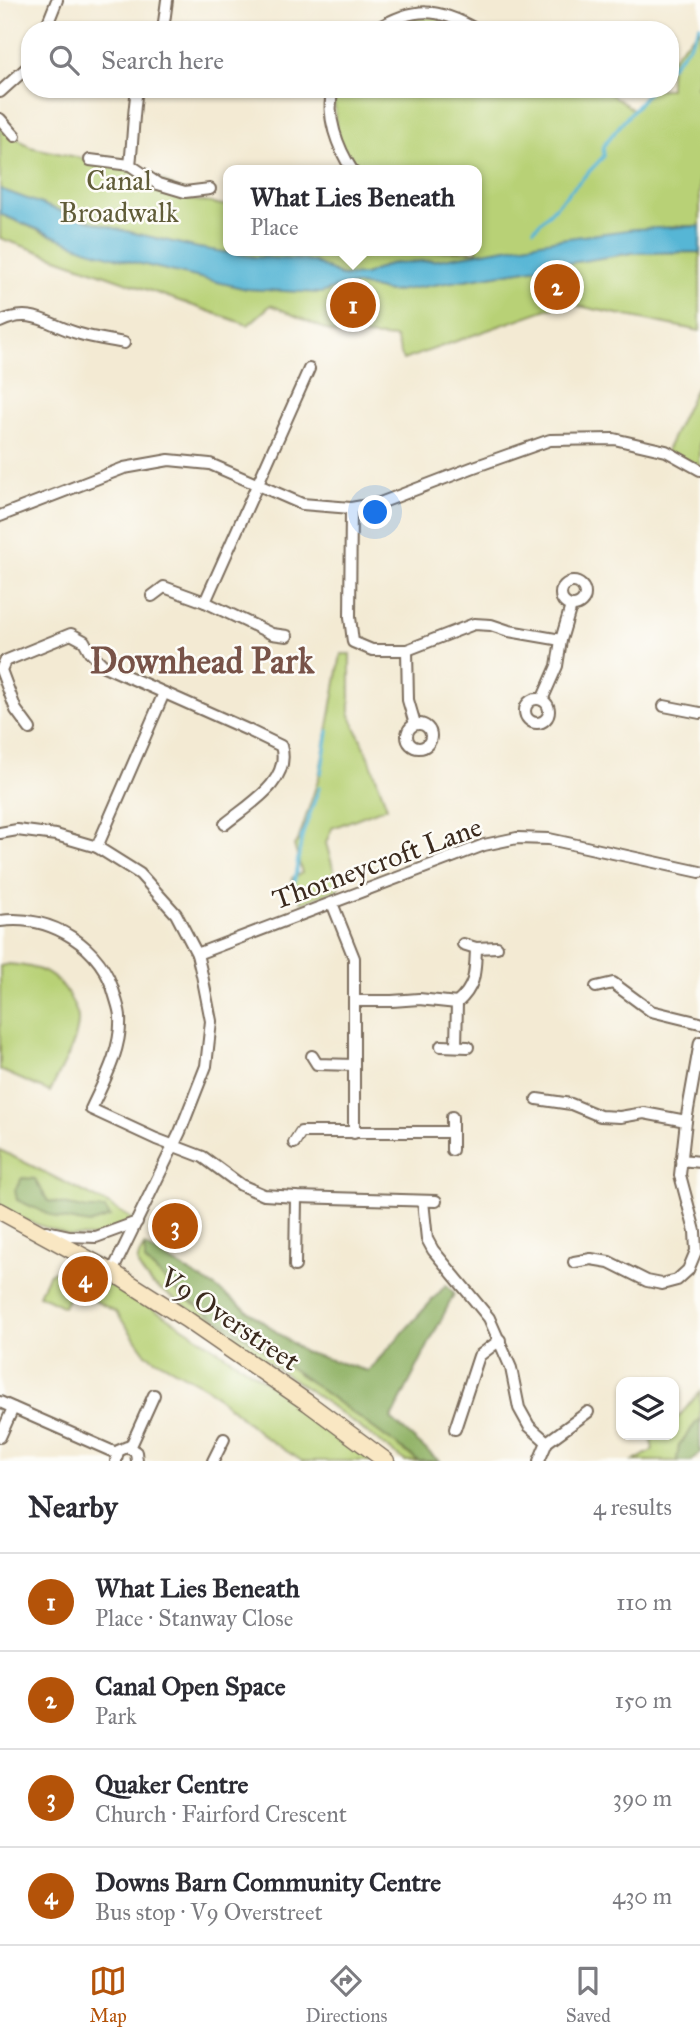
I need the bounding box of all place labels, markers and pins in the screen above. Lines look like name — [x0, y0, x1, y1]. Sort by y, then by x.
pin: 2 — [534, 261, 580, 313]
pin: 1 — [330, 279, 376, 331]
pin: 3 — [152, 1200, 198, 1252]
pin: 4 — [62, 1253, 108, 1305]

